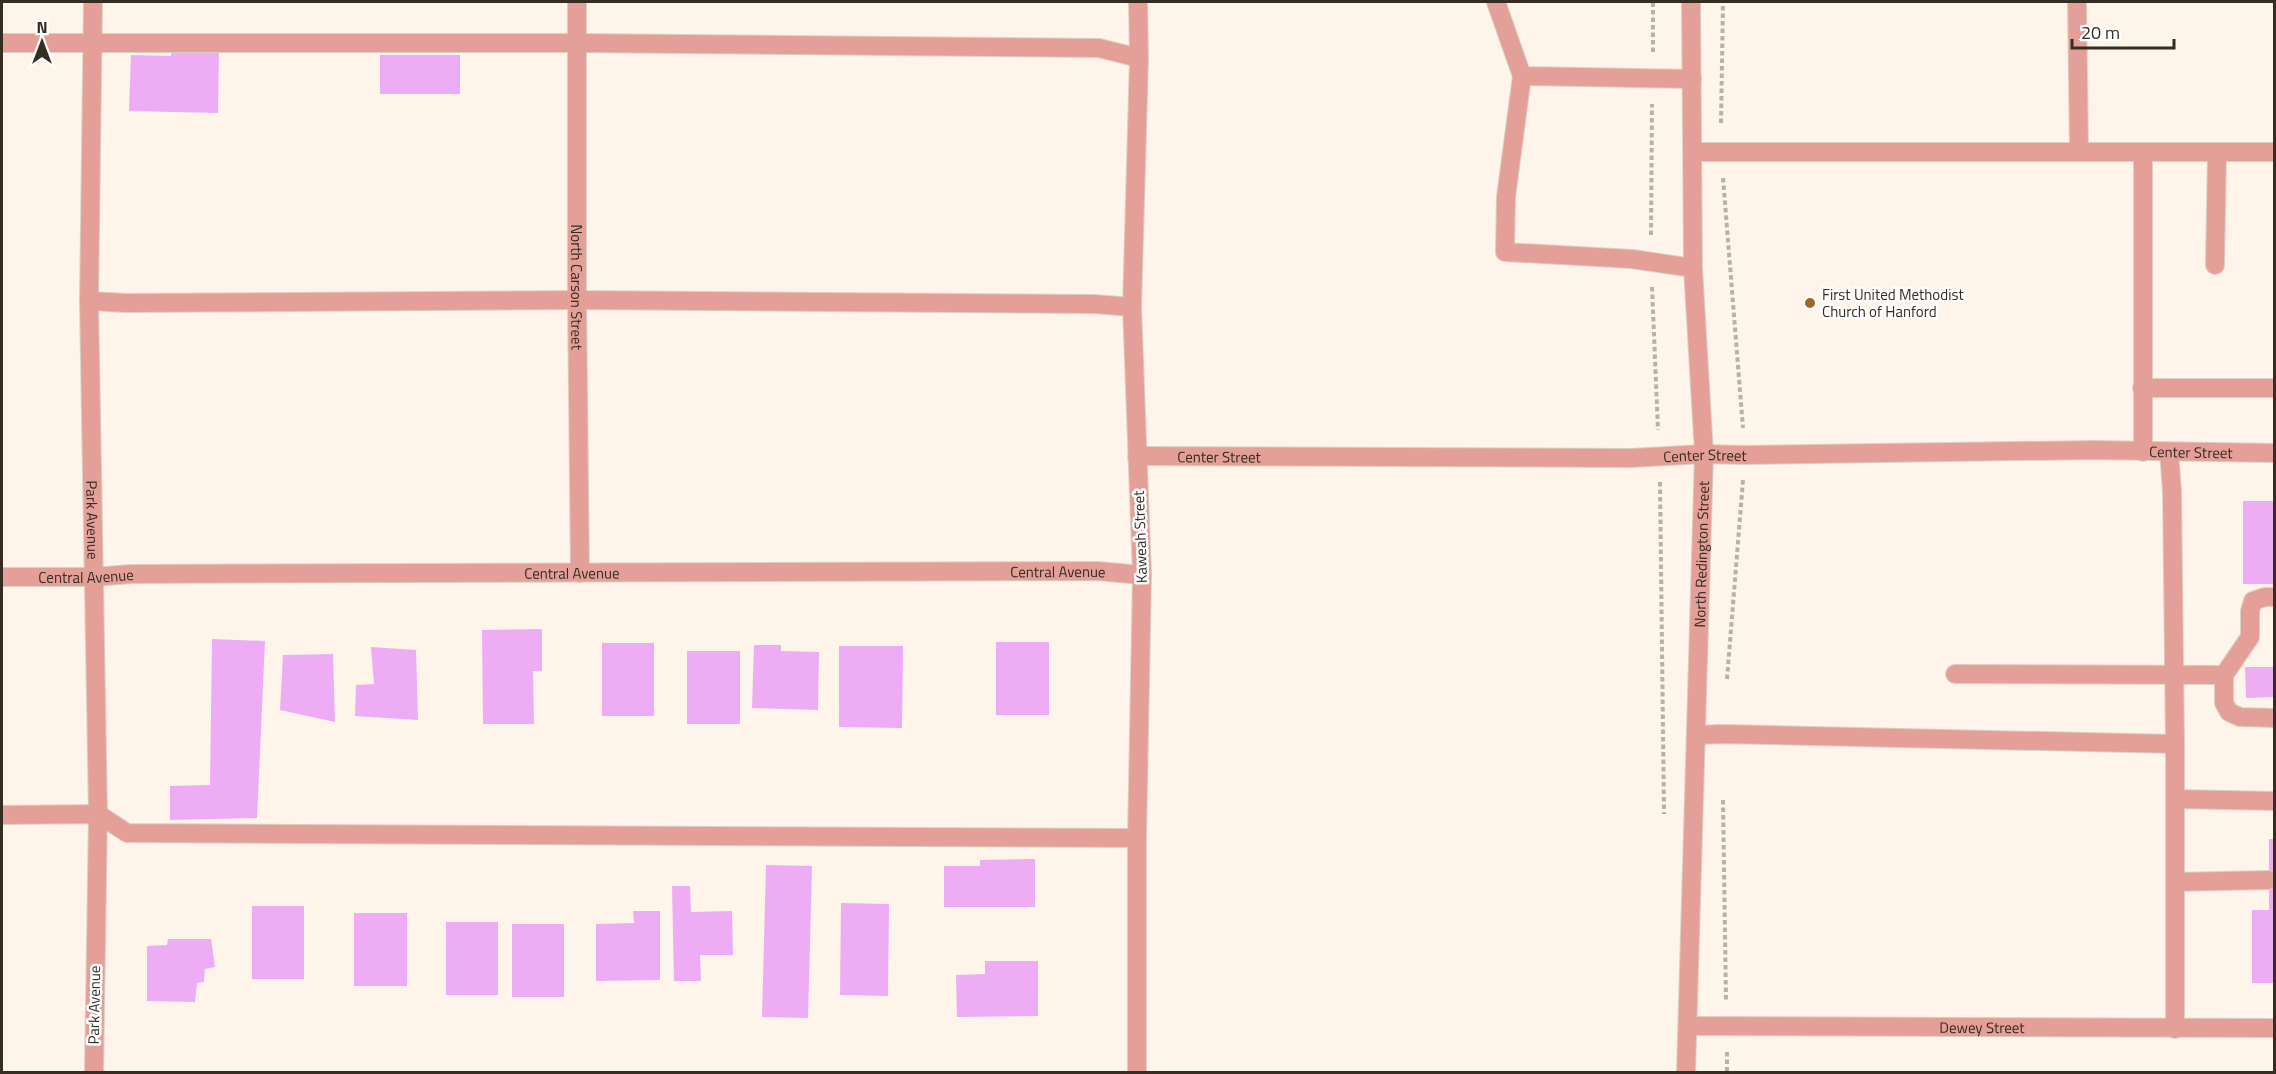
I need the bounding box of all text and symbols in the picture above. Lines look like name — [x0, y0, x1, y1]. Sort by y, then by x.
north arrow — [12, 12, 72, 72]
scale bar — [2072, 12, 2174, 50]
text: N — [36, 15, 48, 39]
text: 20 m — [2081, 19, 2120, 46]
street label: North Carson Street — [565, 224, 589, 351]
place label: First United Methodist Church of Hanford — [1822, 283, 1964, 323]
marker: First United Methodist Church of Hanford — [1803, 296, 1817, 310]
street label: Center Street — [2149, 439, 2234, 464]
street label: Center Street — [1662, 442, 1748, 468]
street label: Center Street — [1177, 445, 1262, 468]
street label: Park Avenue — [81, 480, 105, 560]
street label: North Redington Street — [1687, 480, 1715, 628]
street label: Kaweah Street — [1127, 490, 1153, 584]
street label: Central Avenue — [1010, 559, 1107, 583]
street label: Central Avenue — [524, 561, 620, 584]
street label: Central Avenue — [38, 562, 134, 589]
street label: Park Avenue — [82, 965, 106, 1045]
street label: Dewey Street — [1939, 1015, 2025, 1039]

